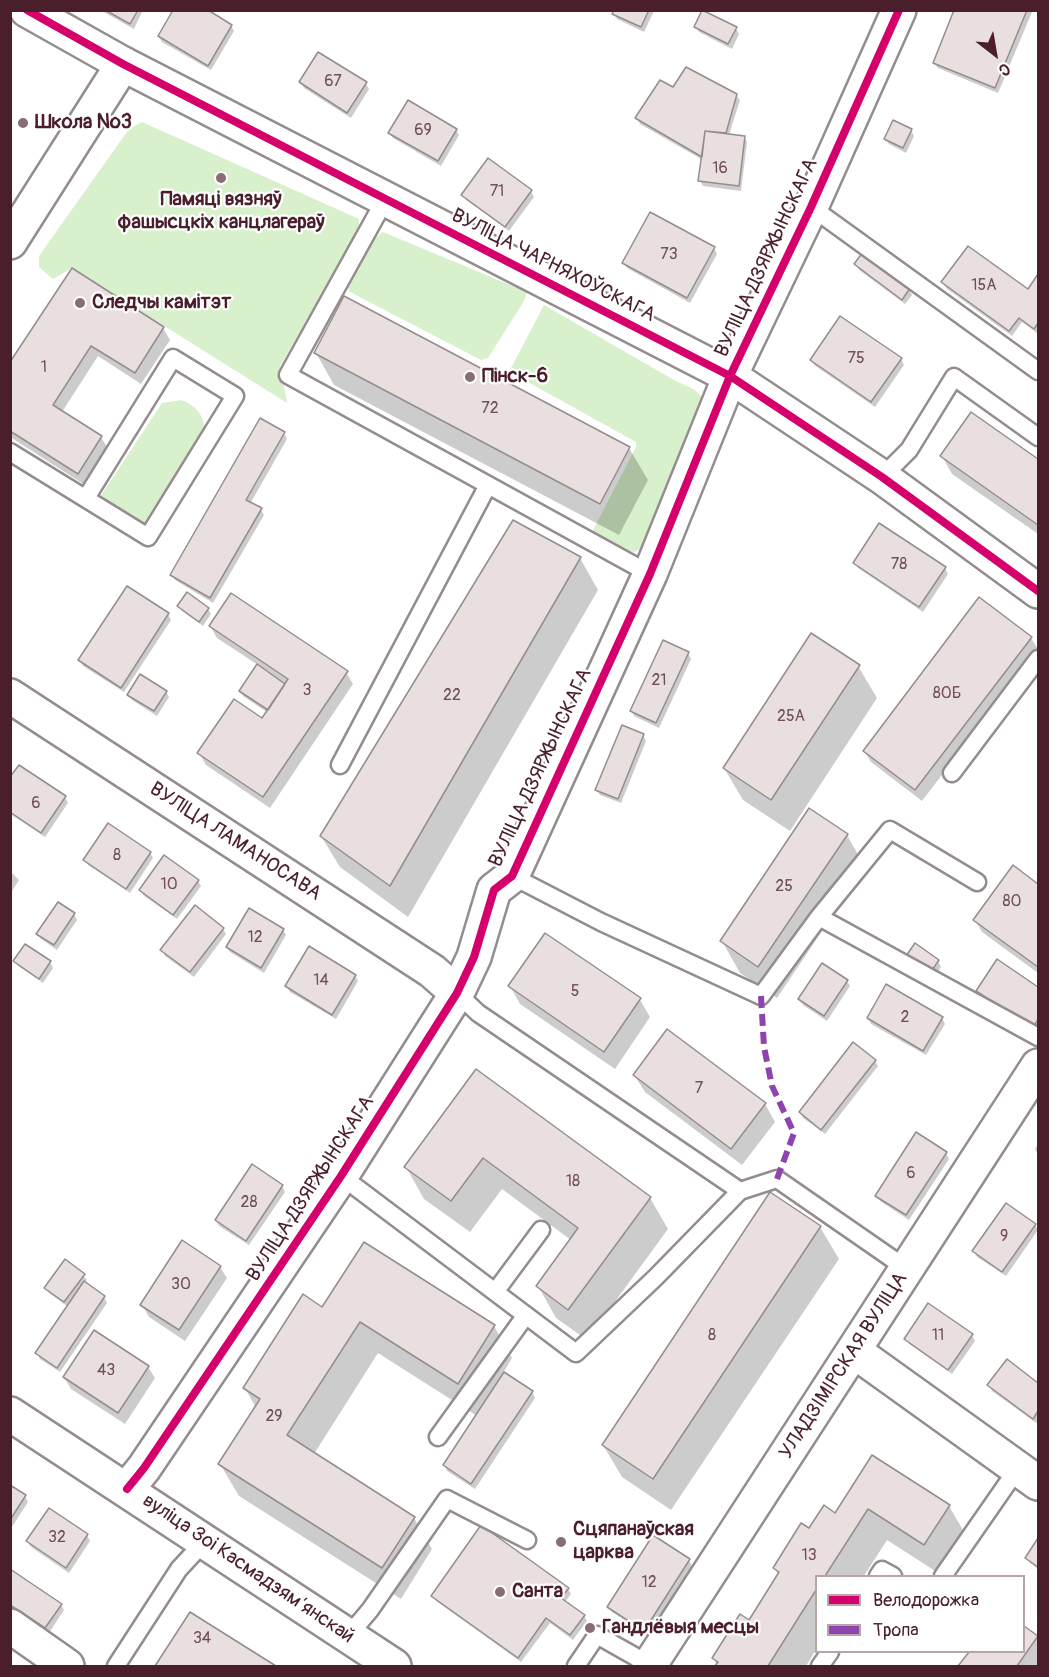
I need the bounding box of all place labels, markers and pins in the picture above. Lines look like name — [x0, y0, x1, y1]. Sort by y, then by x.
place label: Школа №3 — [35, 111, 132, 135]
marker: Школа №3 — [16, 116, 30, 130]
marker: Памяці вязняў фашысцкіх канцлагераў — [214, 171, 228, 185]
place label: Памяці вязняў фашысцкіх канцлагераў — [117, 188, 325, 235]
place label: Следчы камітэт — [92, 291, 231, 315]
marker: Следчы камітэт — [73, 296, 87, 310]
place label: Пінск-6 — [482, 365, 548, 389]
marker: Пінск-6 — [463, 370, 477, 384]
place label: Сцяпанаўская царква — [573, 1518, 694, 1565]
marker: Сцяпанаўская царква — [554, 1535, 568, 1549]
place label: Санта — [512, 1580, 563, 1604]
marker: Санта — [493, 1585, 507, 1599]
place label: Гандлёвыя месцы — [602, 1616, 759, 1640]
marker: Гандлёвыя месцы — [583, 1621, 597, 1635]

